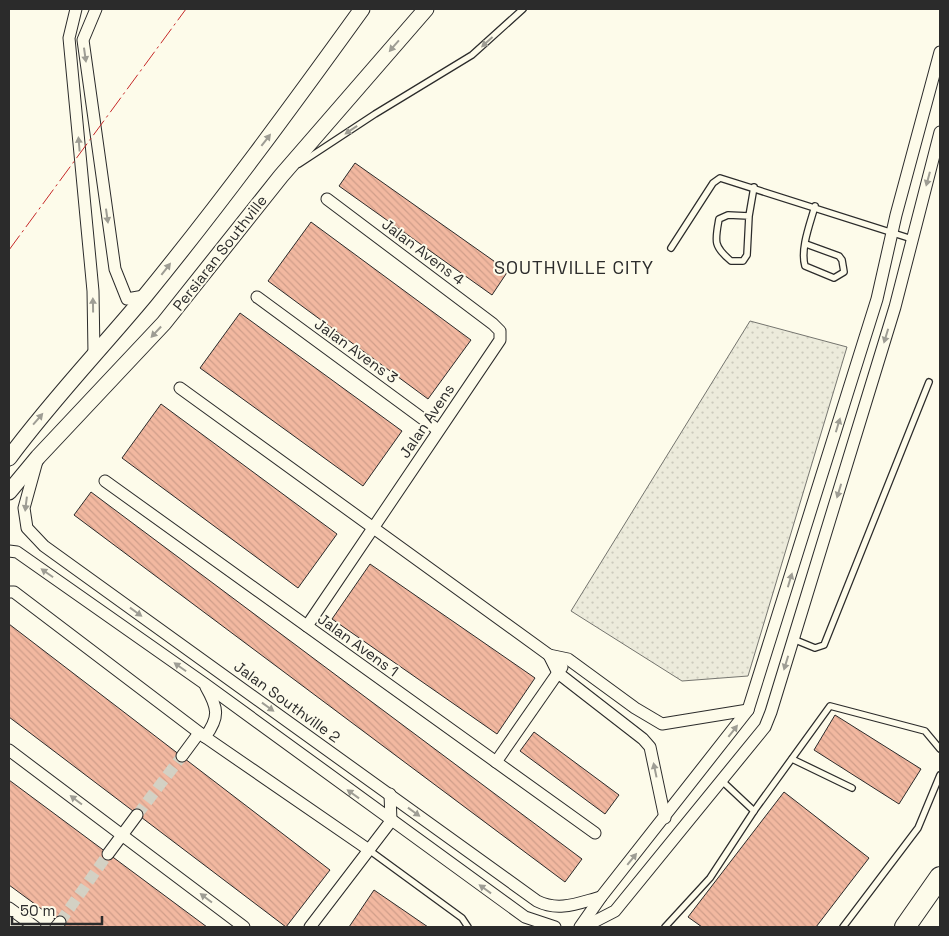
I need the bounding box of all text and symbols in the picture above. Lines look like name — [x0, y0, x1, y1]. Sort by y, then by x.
one-way arrow — [480, 36, 493, 47]
one-way arrow — [389, 39, 400, 52]
one-way arrow — [81, 47, 89, 63]
one-way arrow — [344, 125, 357, 134]
one-way arrow — [260, 134, 271, 147]
one-way arrow — [74, 135, 82, 151]
one-way arrow — [923, 171, 931, 186]
street label: Persiaran Southville — [168, 191, 271, 314]
one-way arrow — [103, 208, 111, 224]
street label: Jalan Avens 4 — [378, 214, 468, 289]
district label: SOUTHVILLE CITY — [494, 256, 654, 279]
one-way arrow — [161, 262, 171, 275]
one-way arrow — [89, 297, 97, 313]
street label: Jalan Avens 3 — [311, 314, 402, 387]
one-way arrow — [150, 325, 162, 337]
one-way arrow — [882, 328, 890, 343]
street label: Jalan Avens — [395, 380, 458, 461]
one-way arrow — [33, 413, 44, 426]
one-way arrow — [835, 418, 842, 433]
one-way arrow — [834, 484, 842, 499]
one-way arrow — [22, 497, 30, 513]
one-way arrow — [40, 568, 54, 578]
one-way arrow — [786, 573, 794, 588]
one-way arrow — [129, 607, 143, 617]
street label: Jalan Avens 1 — [314, 609, 402, 680]
one-way arrow — [781, 656, 789, 671]
street label: Jalan Southville 2 — [230, 657, 344, 747]
one-way arrow — [173, 662, 187, 672]
one-way arrow — [261, 702, 275, 712]
one-way arrow — [727, 725, 738, 738]
one-way arrow — [651, 762, 659, 778]
one-way arrow — [346, 789, 360, 799]
one-way arrow — [69, 795, 83, 805]
one-way arrow — [407, 807, 421, 817]
one-way arrow — [626, 853, 637, 866]
one-way arrow — [478, 884, 492, 894]
one-way arrow — [199, 893, 213, 903]
scale bar — [12, 894, 102, 926]
text: 50 m — [20, 901, 55, 920]

